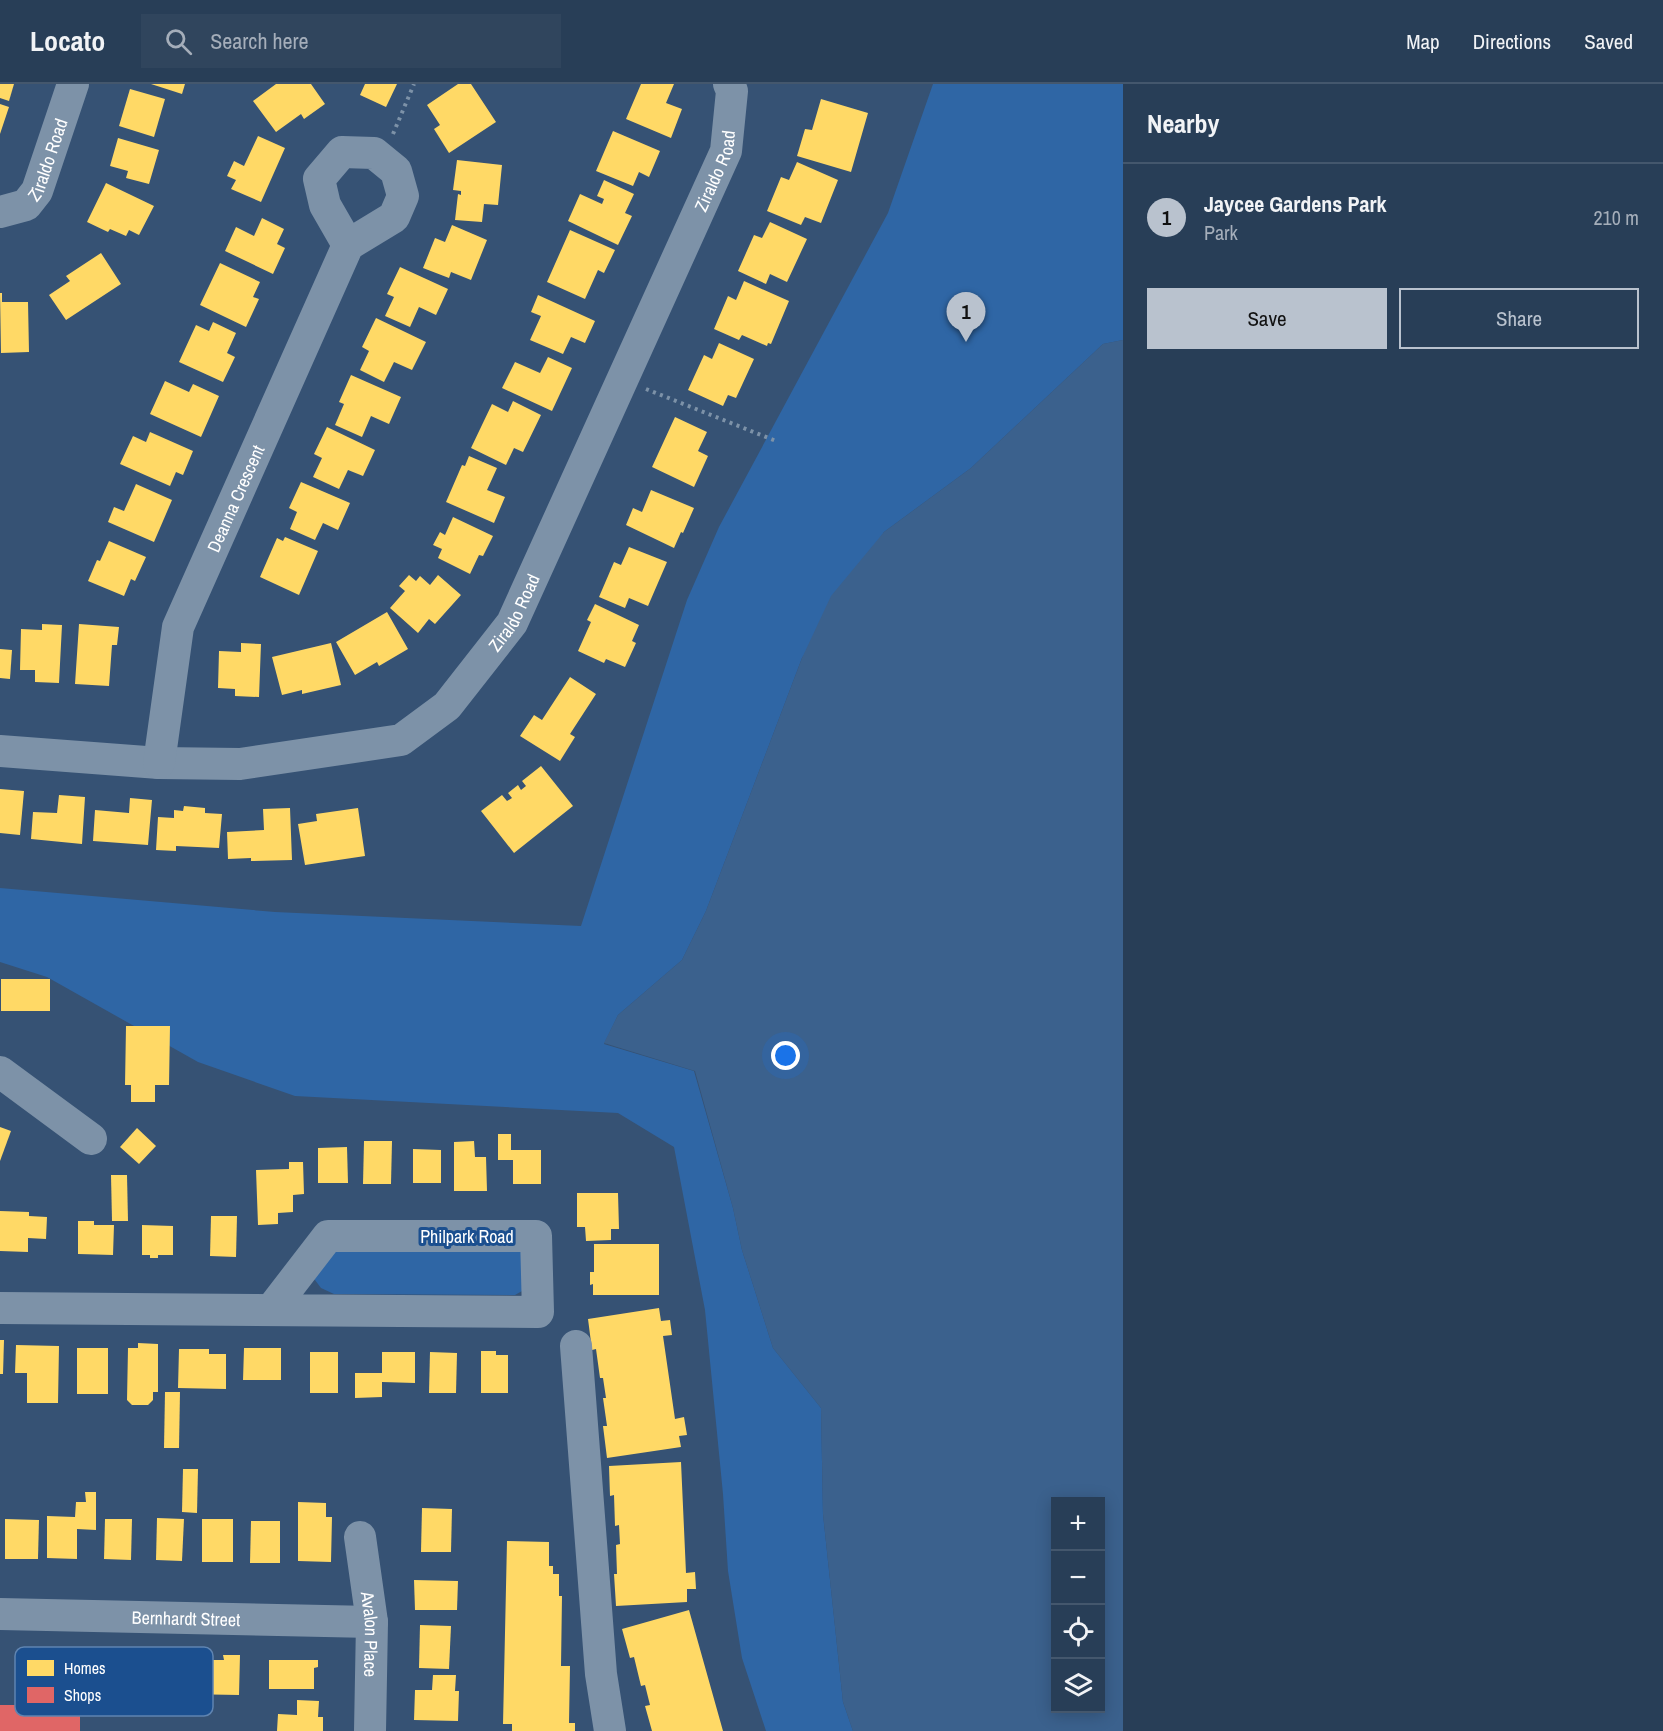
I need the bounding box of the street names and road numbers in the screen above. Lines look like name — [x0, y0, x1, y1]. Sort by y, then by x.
street label: Ziraldo Road — [21, 115, 73, 206]
street label: Ziraldo Road — [688, 129, 740, 215]
street label: Deanna Crescent — [200, 441, 270, 556]
street label: Ziraldo Road — [482, 570, 545, 656]
street label: Philpark Road — [420, 1224, 514, 1249]
street label: Avalon Place — [355, 1589, 385, 1677]
street label: Bernhardt Street — [131, 1604, 240, 1632]

